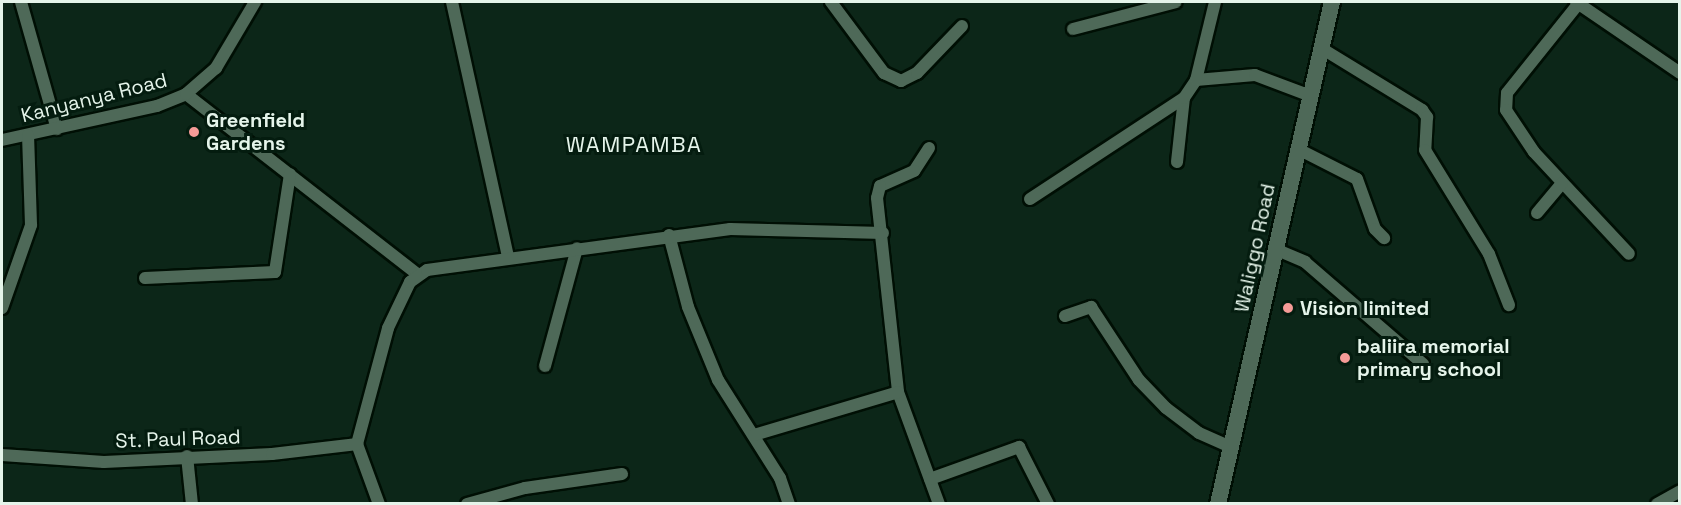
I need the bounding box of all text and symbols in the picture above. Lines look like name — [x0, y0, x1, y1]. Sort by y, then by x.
street label: Kanyanya Road — [19, 68, 169, 128]
place label: Greenfield Gardens — [206, 108, 305, 155]
marker: Greenfield Gardens — [187, 125, 201, 139]
district label: WAMPAMBA — [566, 132, 702, 158]
street label: Waliggo Road — [1230, 182, 1280, 314]
place label: Vision limited — [1300, 296, 1429, 320]
marker: Vision limited — [1281, 301, 1295, 315]
place label: baliira memorial primary school — [1357, 334, 1510, 381]
marker: baliira memorial primary school — [1338, 351, 1352, 365]
street label: St. Paul Road — [115, 425, 241, 453]

